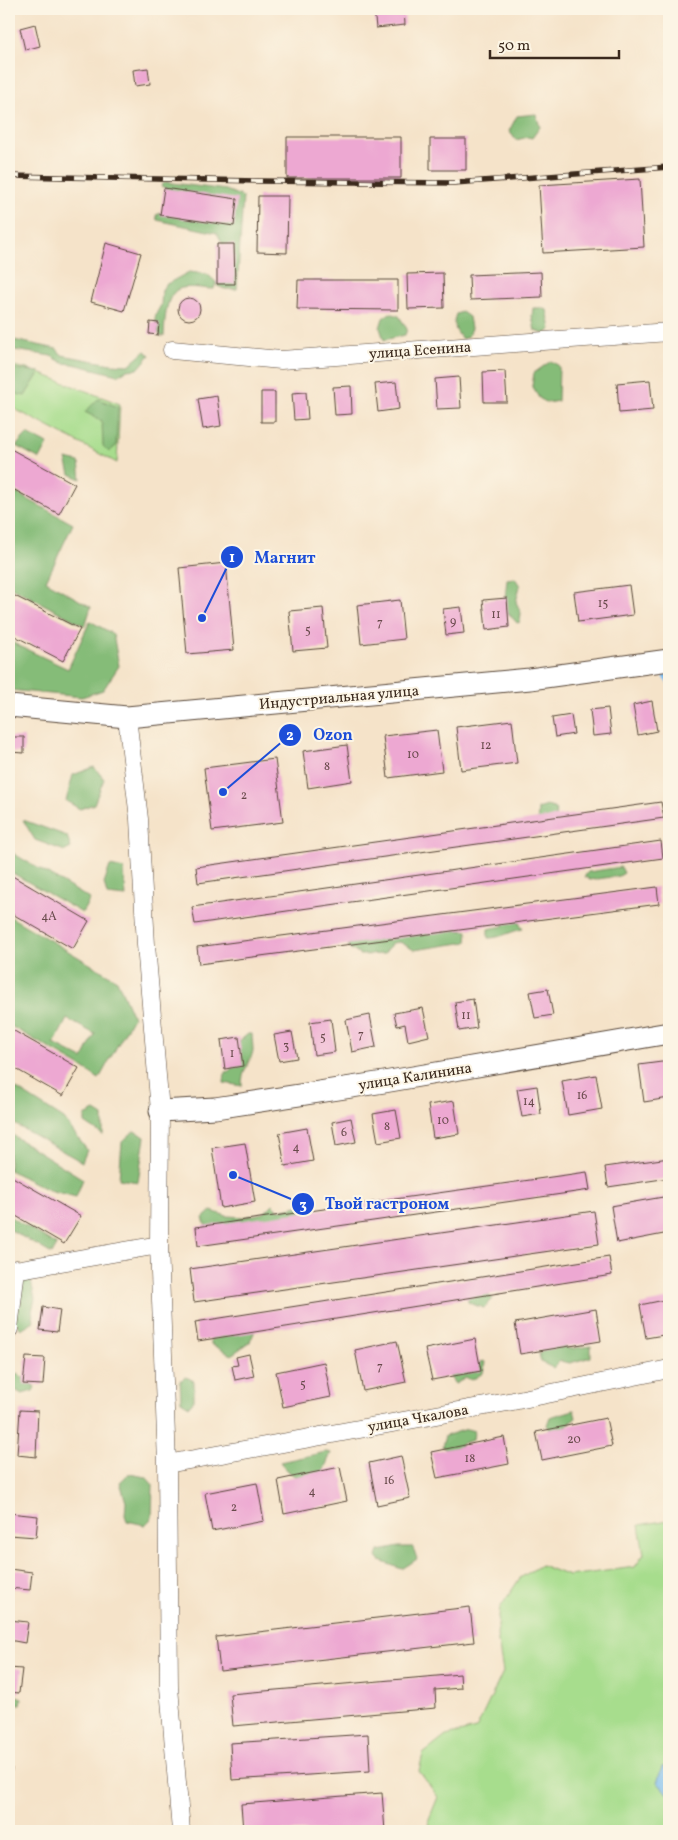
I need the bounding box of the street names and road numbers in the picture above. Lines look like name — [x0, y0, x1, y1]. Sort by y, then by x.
street label: улица Есенина — [368, 337, 472, 366]
street label: Индустриальная улица — [258, 681, 420, 716]
street label: улица Калинина — [357, 1058, 473, 1097]
street label: улица Чкалова — [366, 1400, 470, 1439]

